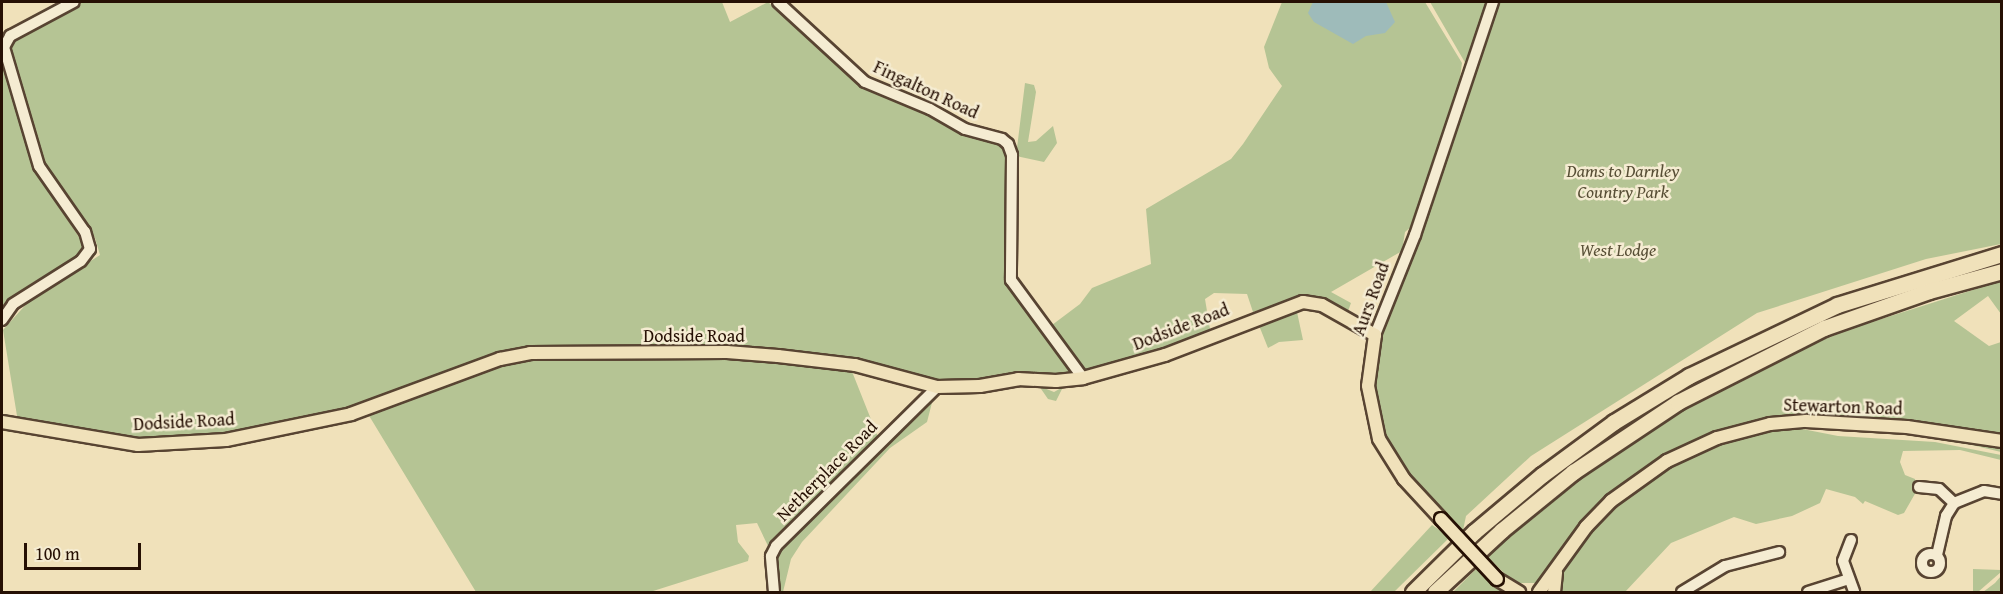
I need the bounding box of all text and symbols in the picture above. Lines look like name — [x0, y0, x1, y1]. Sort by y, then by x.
street label: Fingalton Road — [870, 56, 982, 124]
park label: Dams to Darnley Country Park — [1567, 161, 1679, 204]
park label: West Lodge — [1580, 239, 1656, 261]
street label: Aurs Road — [1348, 259, 1394, 339]
street label: Dodside Road — [1130, 299, 1232, 355]
street label: Dodside Road — [643, 325, 745, 347]
street label: Stewarton Road — [1783, 394, 1903, 420]
street label: Dodside Road — [133, 409, 235, 435]
street label: Netherplace Road — [772, 416, 882, 526]
scale bar — [27, 531, 144, 569]
text: 100 m — [35, 540, 80, 567]

